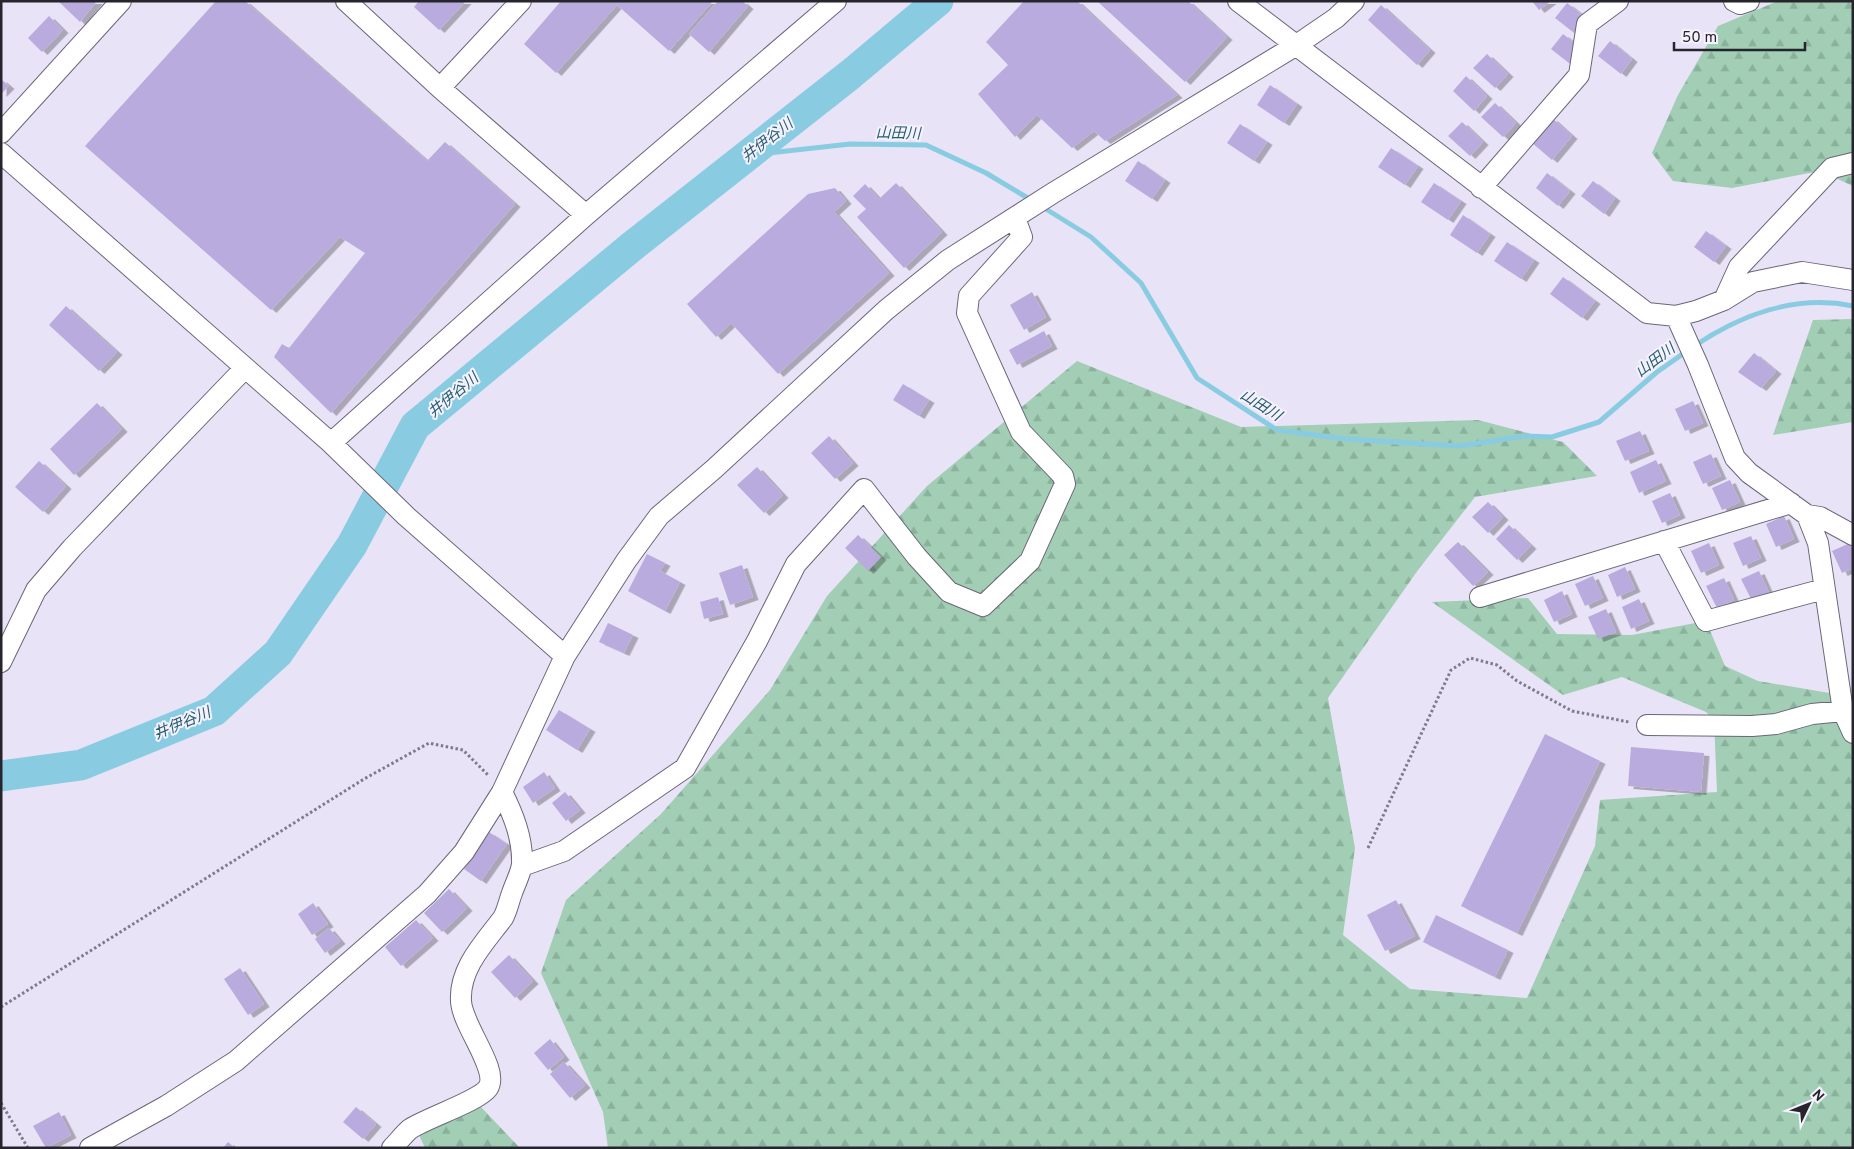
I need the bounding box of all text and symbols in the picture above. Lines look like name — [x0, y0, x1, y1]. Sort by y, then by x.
scale bar — [1674, 20, 1805, 52]
text: 50 m — [1682, 29, 1717, 48]
water label: 井伊谷川 — [738, 114, 799, 167]
water label: 山田川 — [875, 125, 923, 144]
water label: 山田川 — [1632, 339, 1681, 382]
water label: 井伊谷川 — [425, 368, 485, 423]
water label: 山田川 — [1236, 386, 1286, 427]
water label: 井伊谷川 — [151, 703, 216, 745]
north arrow — [1784, 1079, 1834, 1129]
text: N — [1808, 1087, 1827, 1106]

